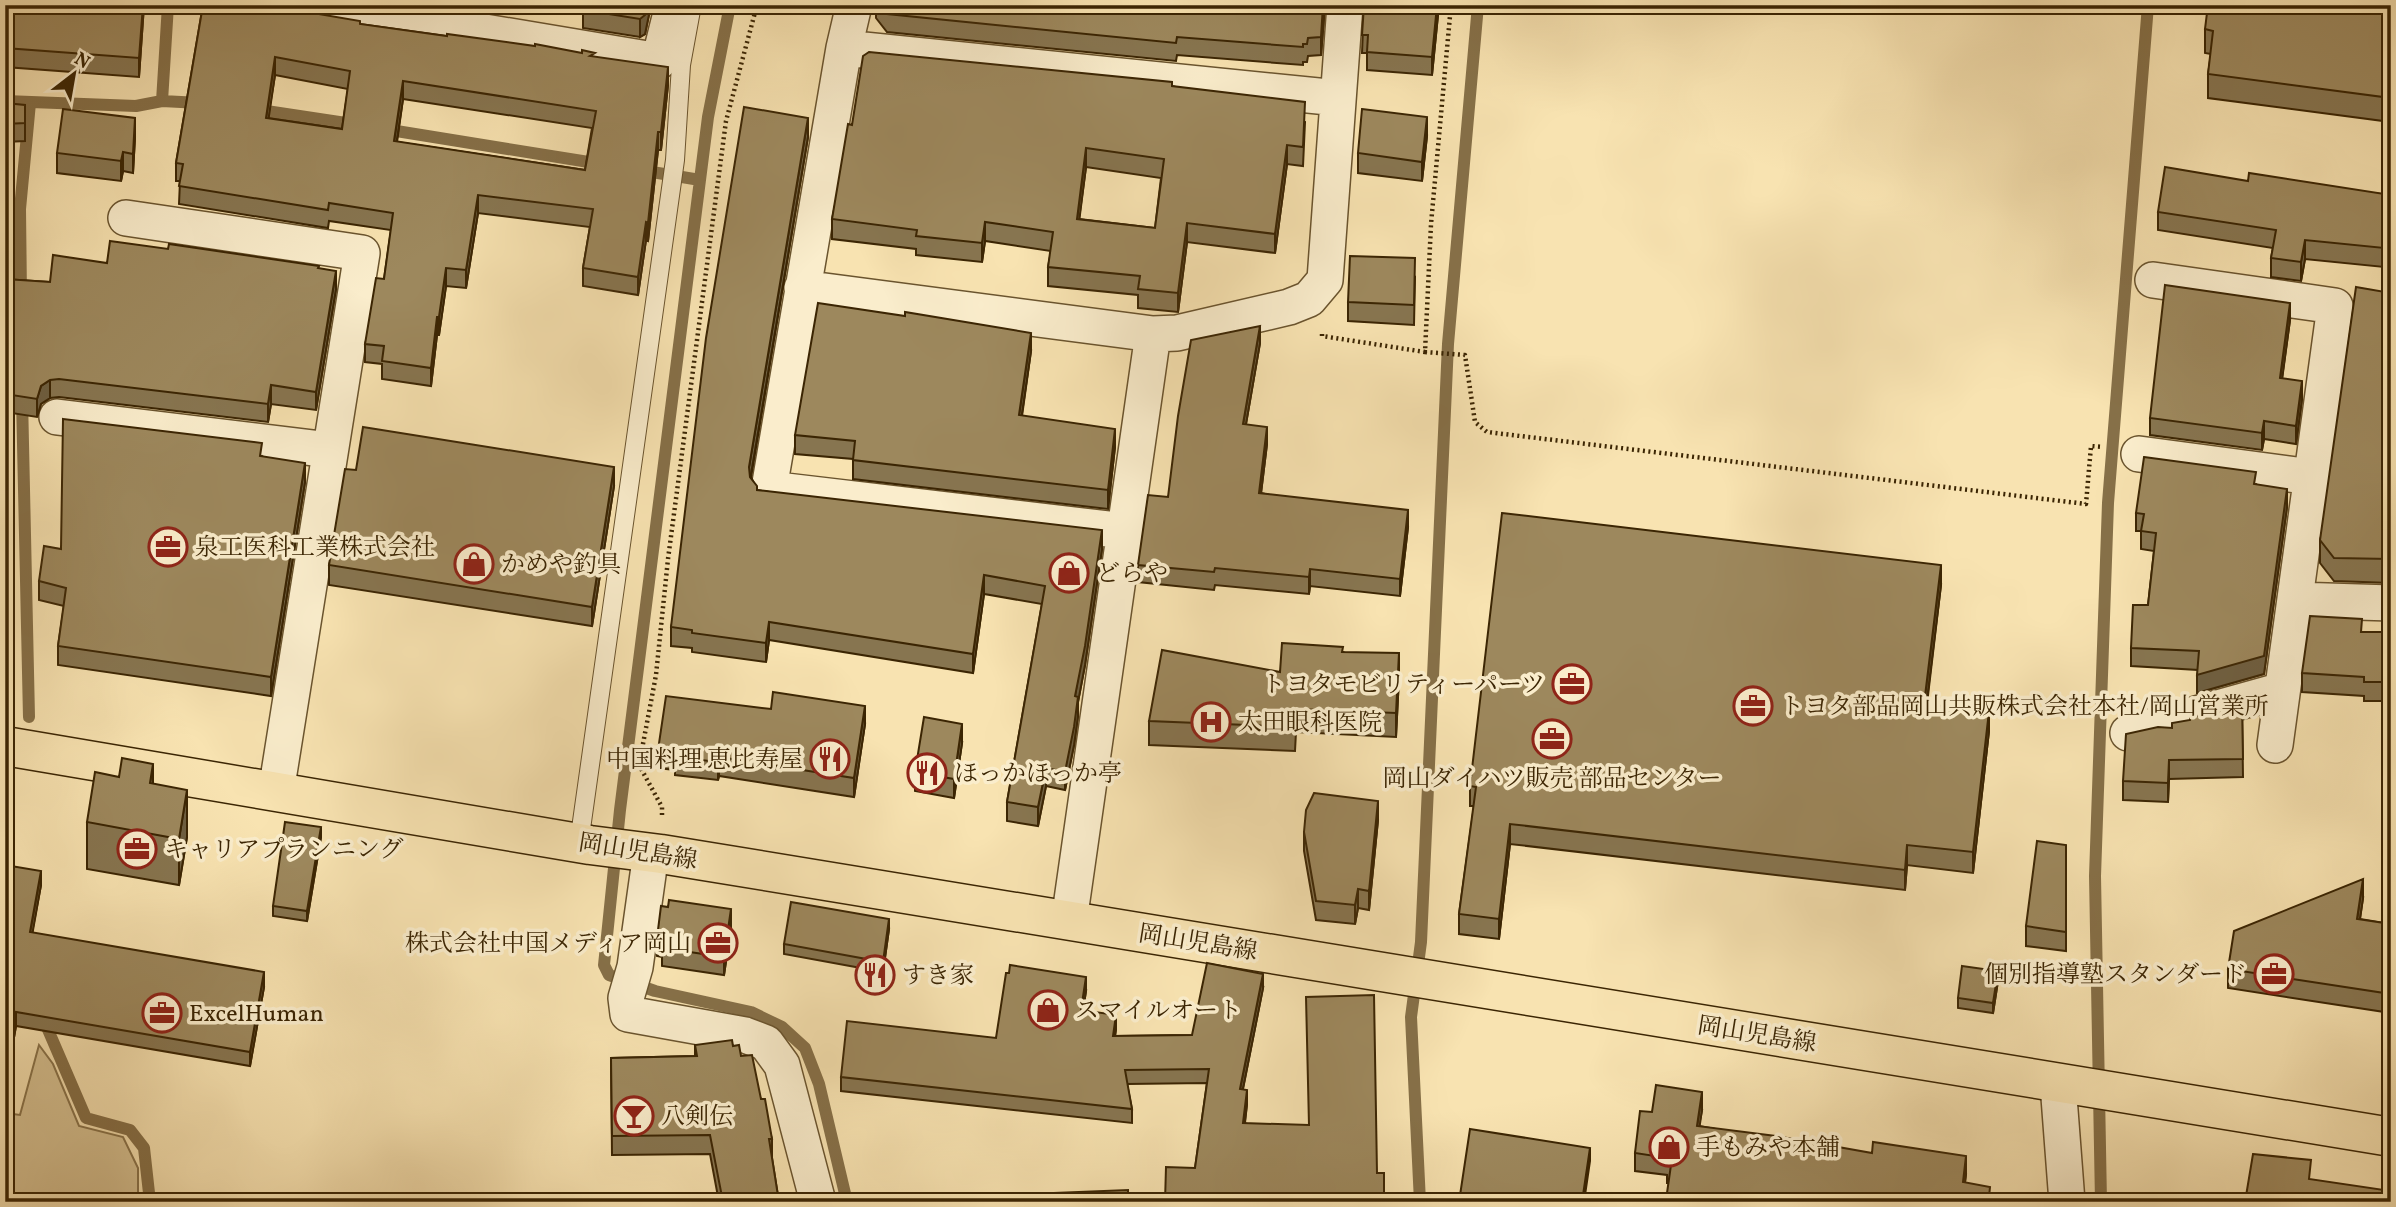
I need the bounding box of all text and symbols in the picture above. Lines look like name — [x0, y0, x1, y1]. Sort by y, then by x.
north arrow — [38, 38, 108, 108]
text: N — [69, 46, 95, 76]
office icon: 泉工医科工業株式会社 — [147, 526, 189, 568]
place label: 泉工医科工業株式会社 — [195, 532, 435, 566]
shop icon: かめや釣具 — [453, 543, 495, 585]
place label: かめや釣具 — [501, 549, 621, 583]
shop icon: どらや — [1048, 552, 1090, 594]
place label: どらや — [1096, 558, 1168, 592]
office icon: トヨタモビリティーパーツ — [1551, 663, 1593, 705]
place label: トヨタモビリティーパーツ — [1262, 669, 1545, 703]
office icon: トヨタ部品岡山共販株式会社本社/岡山営業所 — [1732, 685, 1774, 727]
place label: トヨタ部品岡山共販株式会社本社/岡山営業所 — [1780, 691, 2269, 725]
hospital icon: 太田眼科医院 — [1190, 701, 1232, 743]
place label: 太田眼科医院 — [1238, 707, 1382, 741]
office icon: 岡山ダイハツ販売 部品センター — [1531, 718, 1573, 760]
restaurant icon: 中国料理 恵比寿屋 — [809, 738, 851, 780]
place label: 中国料理 恵比寿屋 — [606, 744, 803, 778]
restaurant icon: ほっかほっか亭 — [906, 752, 948, 794]
place label: ほっかほっか亭 — [954, 758, 1122, 792]
place label: 岡山ダイハツ販売 部品センター — [1383, 763, 1721, 797]
street label: 岡山児島線 — [576, 827, 700, 879]
office icon: キャリアプランニング — [116, 828, 158, 870]
place label: キャリアプランニング — [164, 834, 404, 868]
street label: 岡山児島線 — [1136, 918, 1260, 970]
office icon: 株式会社中国メディア岡山 — [697, 922, 739, 964]
place label: 株式会社中国メディア岡山 — [405, 928, 691, 962]
office icon: 個別指導塾スタンダード — [2253, 953, 2295, 995]
restaurant icon: すき家 — [854, 954, 896, 996]
place label: 個別指導塾スタンダード — [1984, 959, 2247, 993]
place label: すき家 — [902, 960, 974, 994]
shop icon: スマイルオート — [1027, 989, 1069, 1031]
office icon: ExcelHuman — [141, 992, 183, 1034]
place label: スマイルオート — [1075, 995, 1242, 1029]
place label: ExcelHuman — [189, 998, 324, 1032]
street label: 岡山児島線 — [1695, 1010, 1819, 1062]
bar icon: 八剣伝 — [613, 1095, 655, 1137]
place label: 八剣伝 — [661, 1101, 733, 1135]
shop icon: 手もみや本舗 — [1648, 1126, 1690, 1168]
place label: 手もみや本舗 — [1696, 1132, 1840, 1166]

